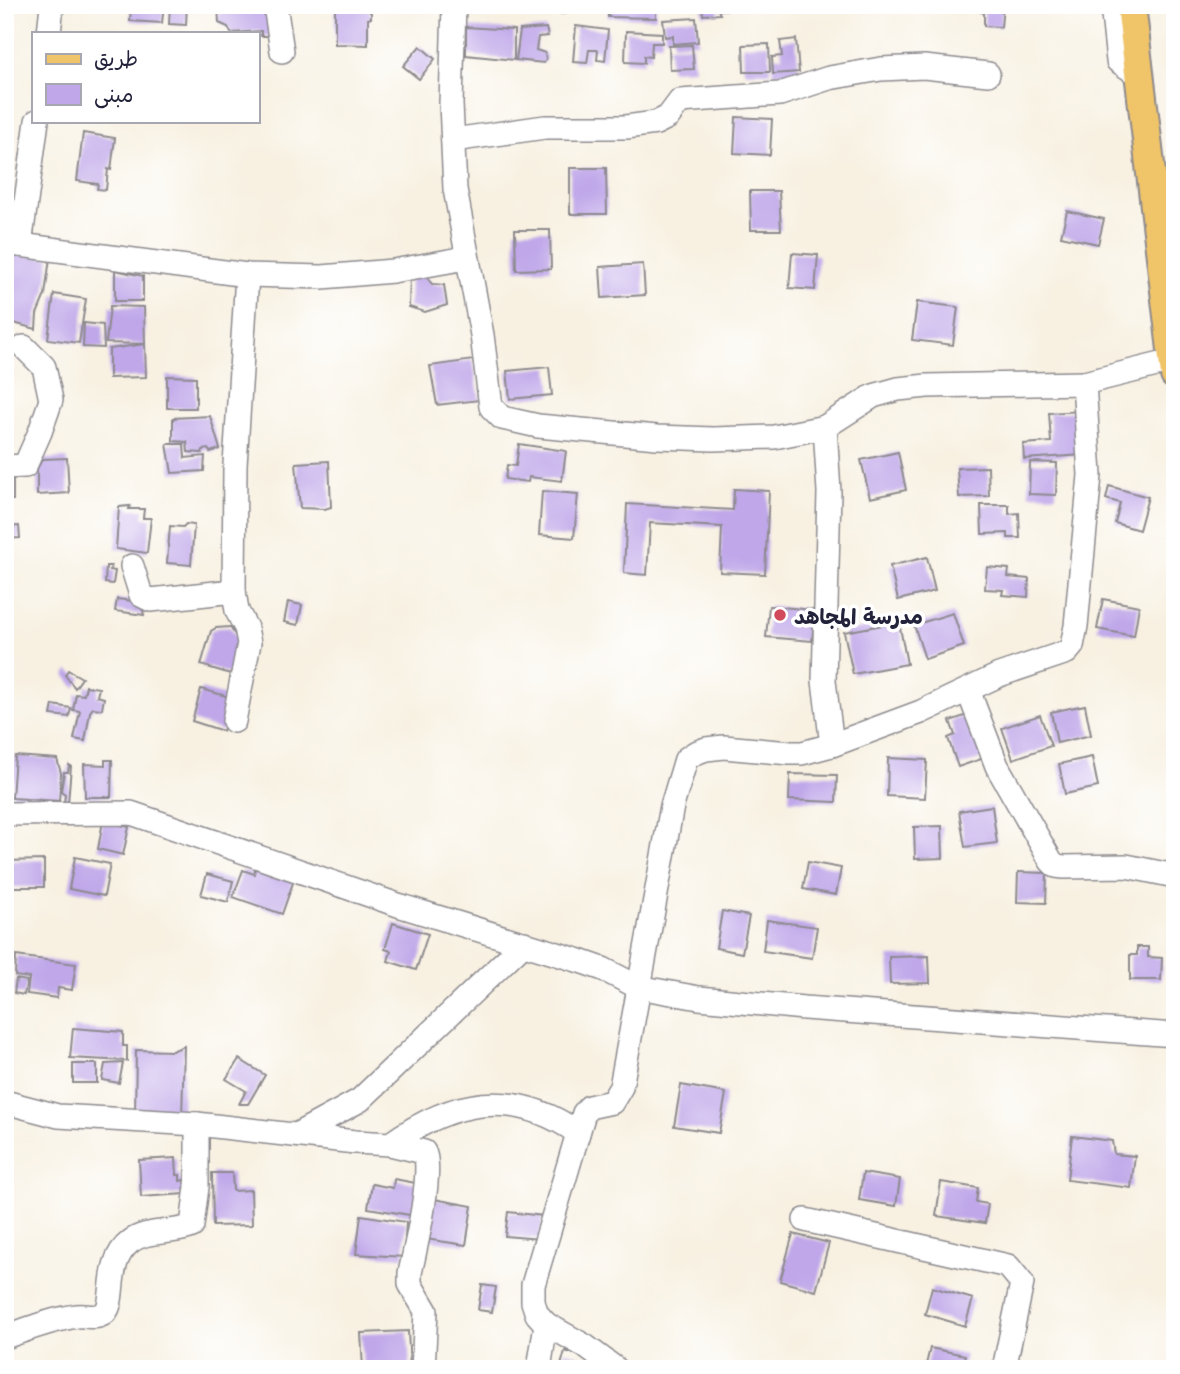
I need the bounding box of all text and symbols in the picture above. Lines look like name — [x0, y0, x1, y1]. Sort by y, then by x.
legend — [32, 32, 259, 122]
text: طريق — [94, 41, 138, 73]
text: مبنى — [94, 77, 133, 109]
place label: مدرسة المجاهد — [794, 599, 923, 631]
marker: مدرسة المجاهد — [772, 607, 788, 623]

